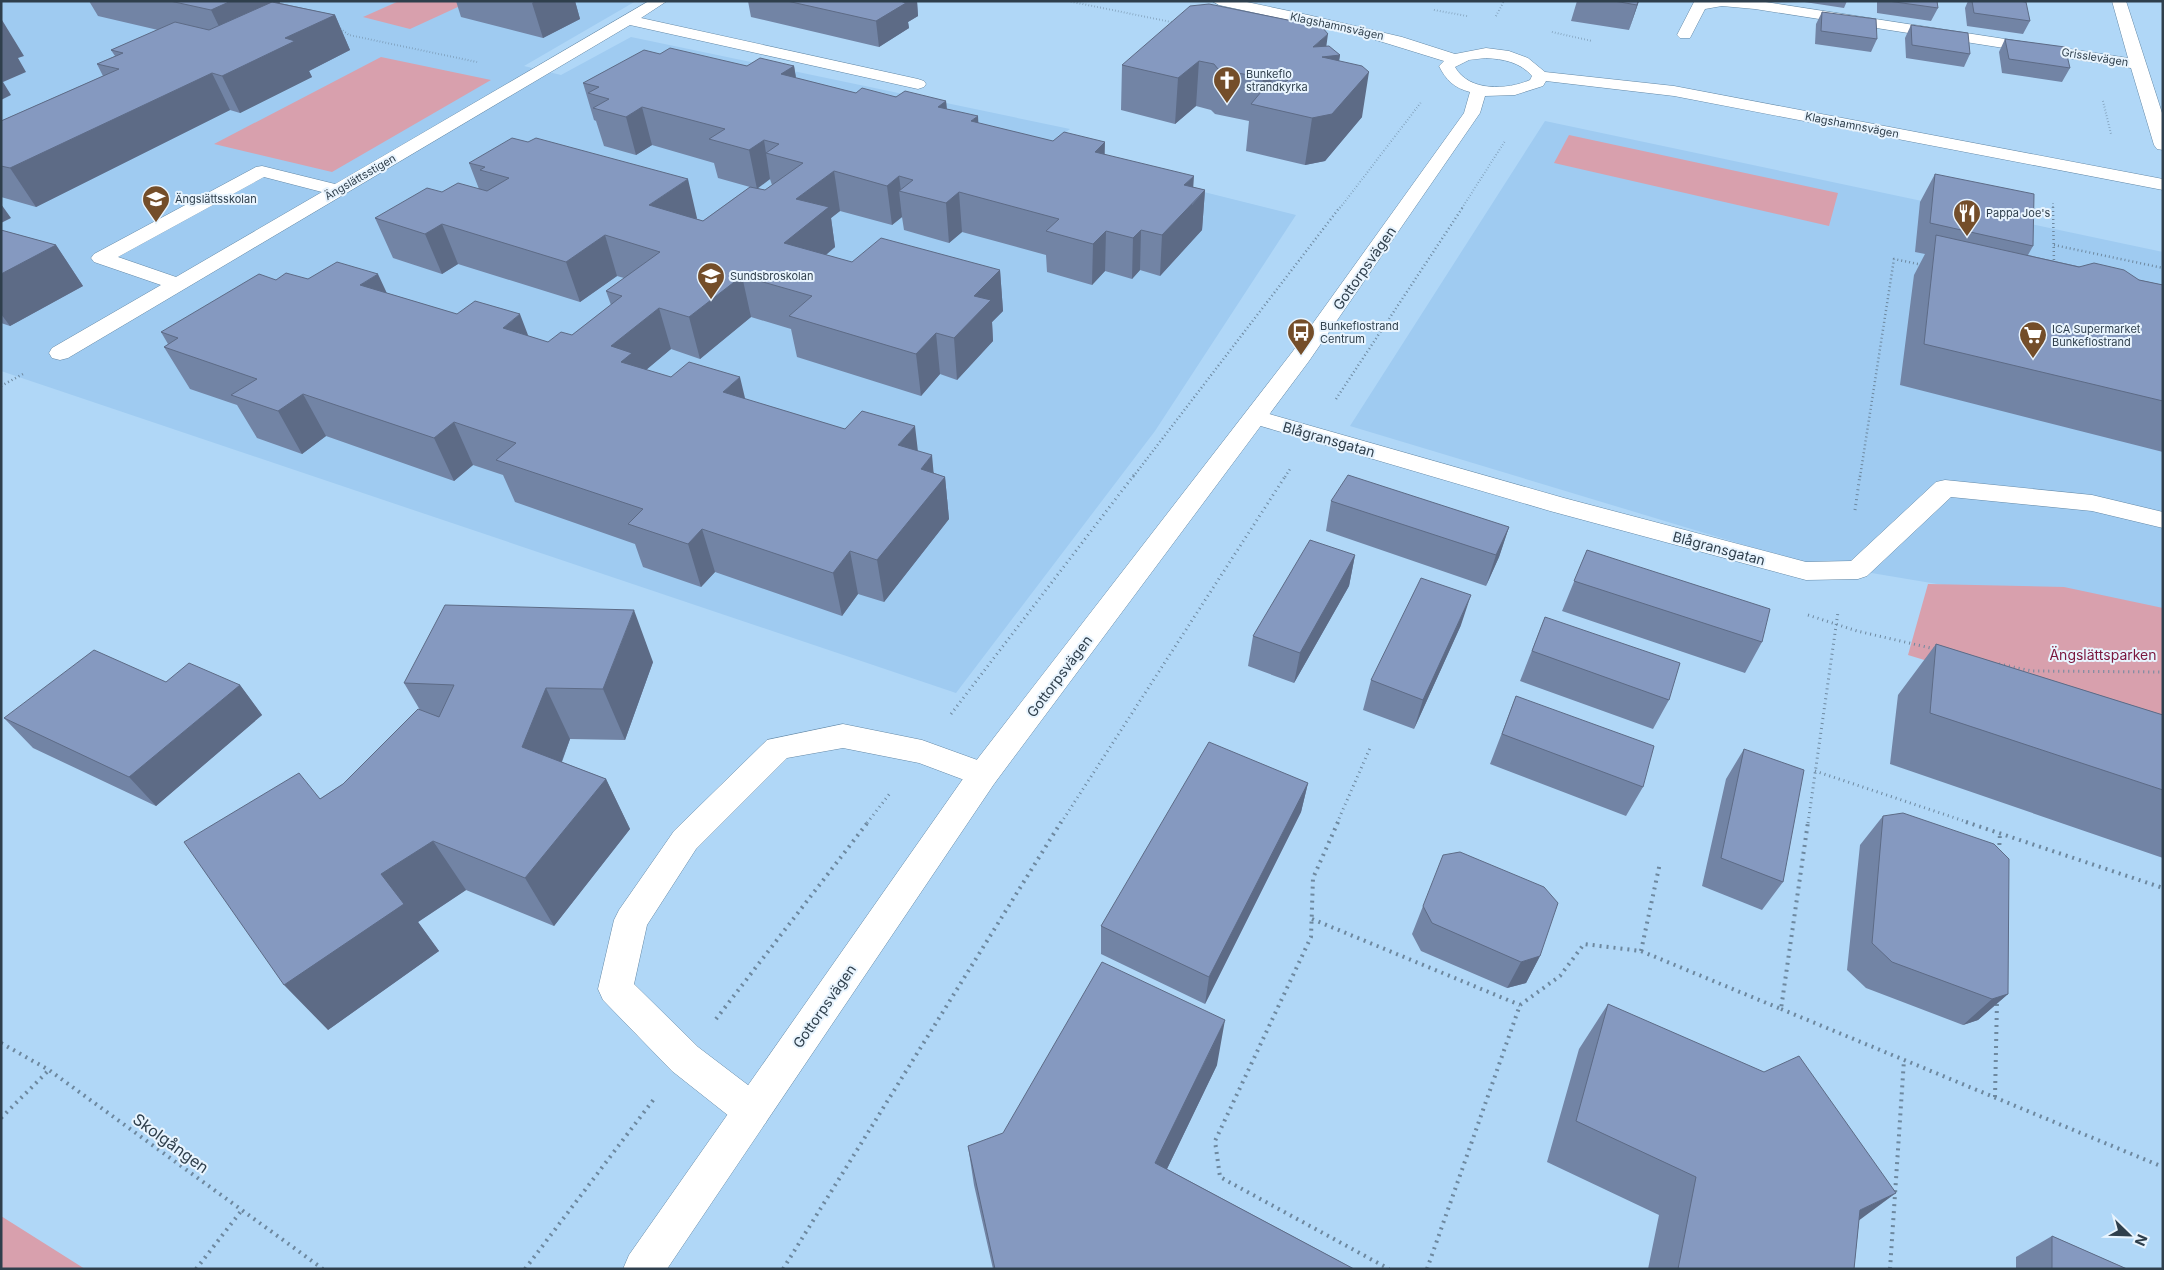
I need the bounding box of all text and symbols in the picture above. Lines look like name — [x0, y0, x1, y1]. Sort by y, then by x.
street label: Klagshamnsvägen — [1289, 9, 1385, 43]
street label: Grisslevägen — [2061, 45, 2129, 69]
church icon: Bunkeflo strandkyrka — [1212, 65, 1242, 104]
place label: Bunkeflo strandkyrka — [1246, 67, 1308, 94]
street label: Klagshamnsvägen — [1804, 109, 1900, 141]
street label: Ängslättsstigen — [322, 151, 398, 203]
school or university icon: Ängslättsskolan — [141, 184, 171, 223]
place label: Ängslättsskolan — [175, 192, 257, 206]
restaurant icon: Pappa Joe's — [1952, 198, 1982, 237]
place label: Pappa Joe's — [1986, 206, 2050, 220]
street label: Gottorpsvägen — [1329, 223, 1399, 313]
school or university icon: Sundsbroskolan — [696, 261, 726, 300]
place label: Sundsbroskolan — [730, 269, 813, 283]
bus stop icon: Bunkeflostrand Centrum — [1286, 317, 1316, 356]
place label: Bunkeflostrand Centrum — [1320, 319, 1399, 346]
supermarket icon: ICA Supermarket Bunkeflostrand — [2018, 320, 2048, 359]
place label: ICA Supermarket Bunkeflostrand — [2052, 322, 2141, 349]
street label: Blågransgatan — [1281, 418, 1377, 460]
street label: Blågransgatan — [1671, 527, 1767, 569]
street label: Gottorpsvägen — [1023, 632, 1095, 720]
park label: Ängslättsparken — [2049, 646, 2157, 663]
street label: Gottorpsvägen — [789, 961, 859, 1051]
street label: Skolgången — [129, 1109, 213, 1177]
north arrow — [2104, 1210, 2154, 1260]
text: N — [2132, 1232, 2151, 1249]

